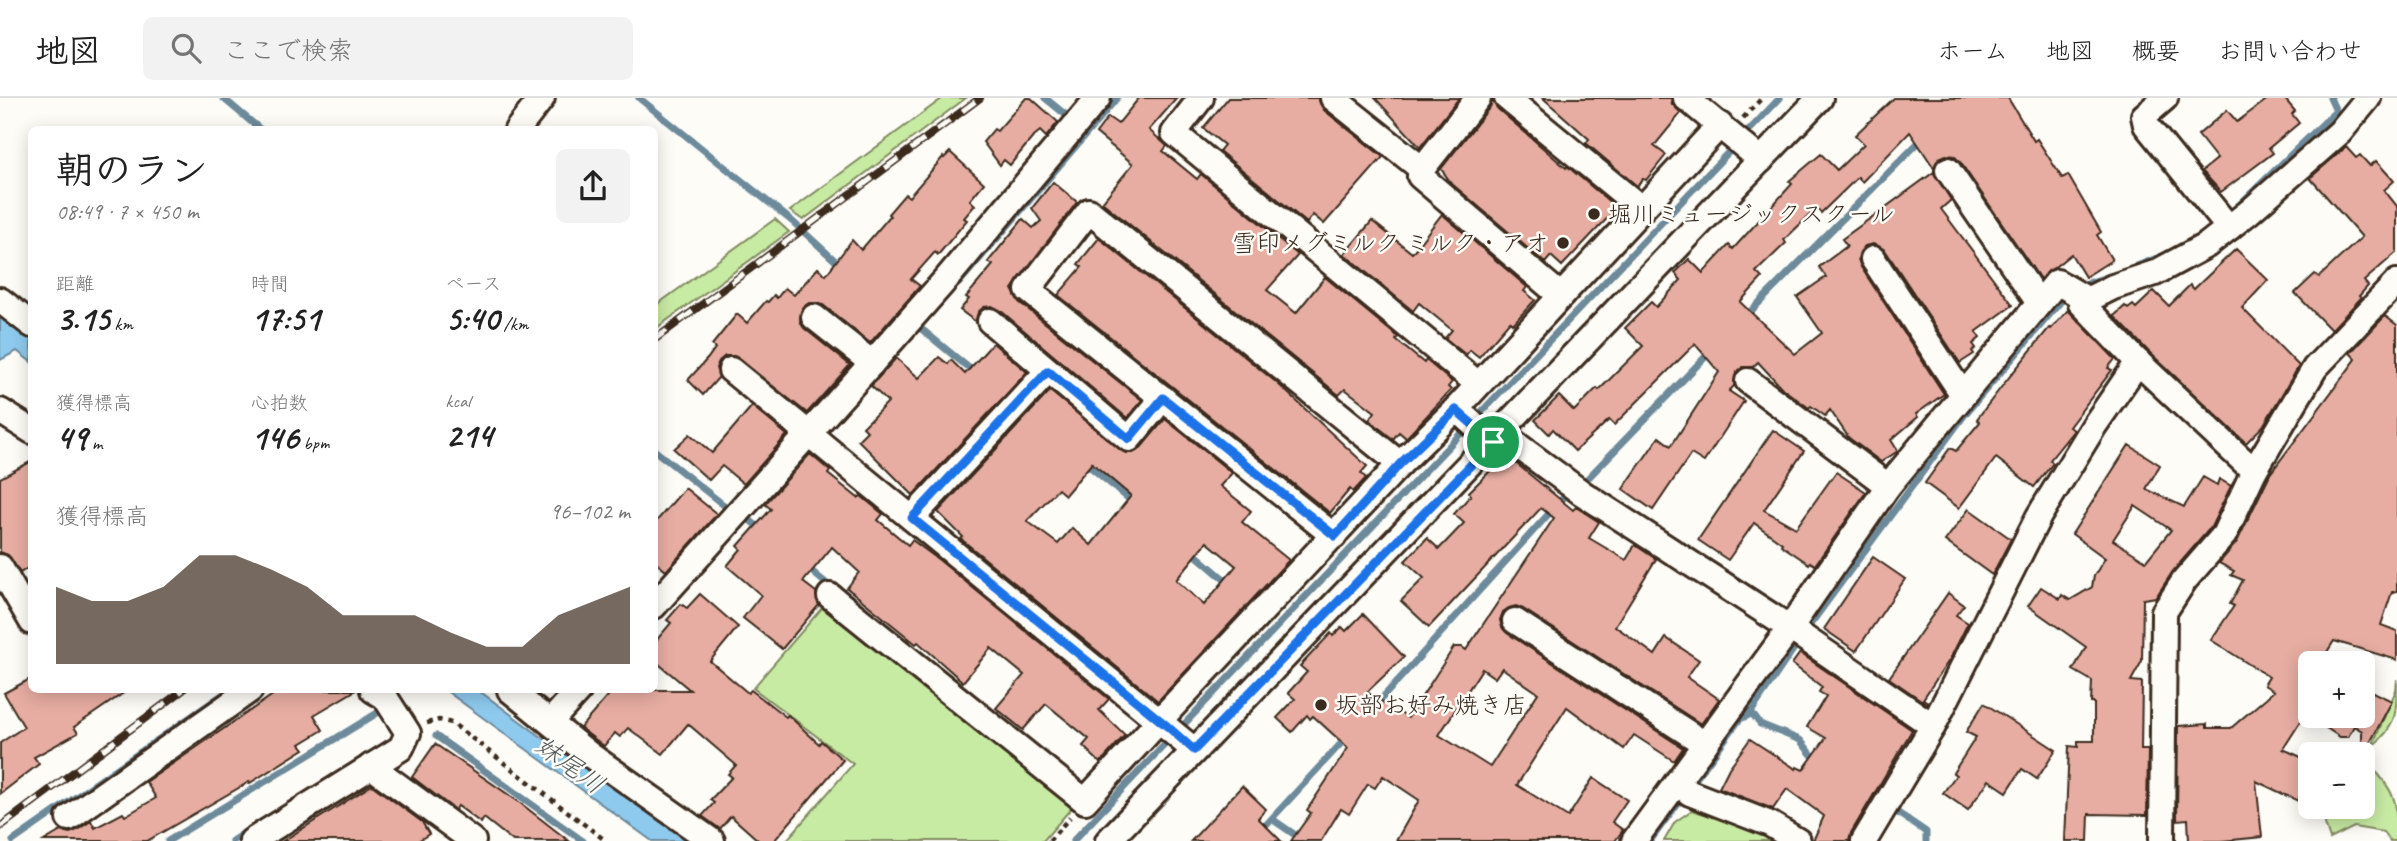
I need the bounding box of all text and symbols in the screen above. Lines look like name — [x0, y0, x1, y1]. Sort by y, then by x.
search box — [143, 17, 633, 80]
icon: search — [167, 29, 205, 67]
text: 地図 — [35, 30, 101, 72]
text: ここで検索 — [223, 34, 353, 67]
text: ホーム — [1937, 36, 2008, 66]
text: 地図 — [2046, 36, 2094, 66]
text: 概要 — [2132, 36, 2180, 66]
text: お問い合わせ — [2218, 36, 2362, 66]
text: 朝のラン — [56, 147, 208, 194]
button: share — [556, 149, 630, 223]
text: 08:49 · 7 × 450 m — [56, 197, 199, 226]
place label: 堀川ミュージックスクール — [1608, 199, 1895, 229]
marker: 堀川ミュージックスクール — [1586, 206, 1602, 222]
place label: 雪印メグミルク ミルク・アオ — [1232, 228, 1549, 258]
marker: 雪印メグミルク ミルク・アオ — [1555, 235, 1571, 251]
text: 距離 — [56, 272, 94, 296]
text: 時間 — [251, 272, 289, 296]
text: ペース — [445, 272, 501, 296]
text: 3.15 — [56, 296, 110, 341]
text: 17:51 — [251, 296, 320, 341]
text: 5:40 — [445, 296, 499, 341]
text: km — [110, 312, 133, 336]
text: /km — [499, 312, 528, 336]
text: kcal — [445, 389, 470, 413]
text: 獲得標高 — [56, 391, 132, 415]
text: 心拍数 — [251, 391, 308, 415]
pin — [1463, 412, 1523, 472]
text: 214 — [445, 413, 493, 458]
text: 49 — [56, 415, 87, 460]
text: 146 — [251, 415, 299, 460]
icon: arrive — [1474, 423, 1512, 461]
text: m — [87, 431, 102, 455]
text: bpm — [299, 431, 329, 455]
text: 96–102 m — [550, 497, 630, 526]
text: 獲得標高 — [56, 502, 148, 531]
map controls — [2298, 651, 2375, 819]
button: + — [2298, 651, 2375, 728]
place label: 坂部お好み焼き店 — [1335, 690, 1527, 720]
marker: 坂部お好み焼き店 — [1313, 697, 1329, 713]
water label: 妹尾川 — [529, 729, 611, 801]
button: − — [2298, 742, 2375, 819]

